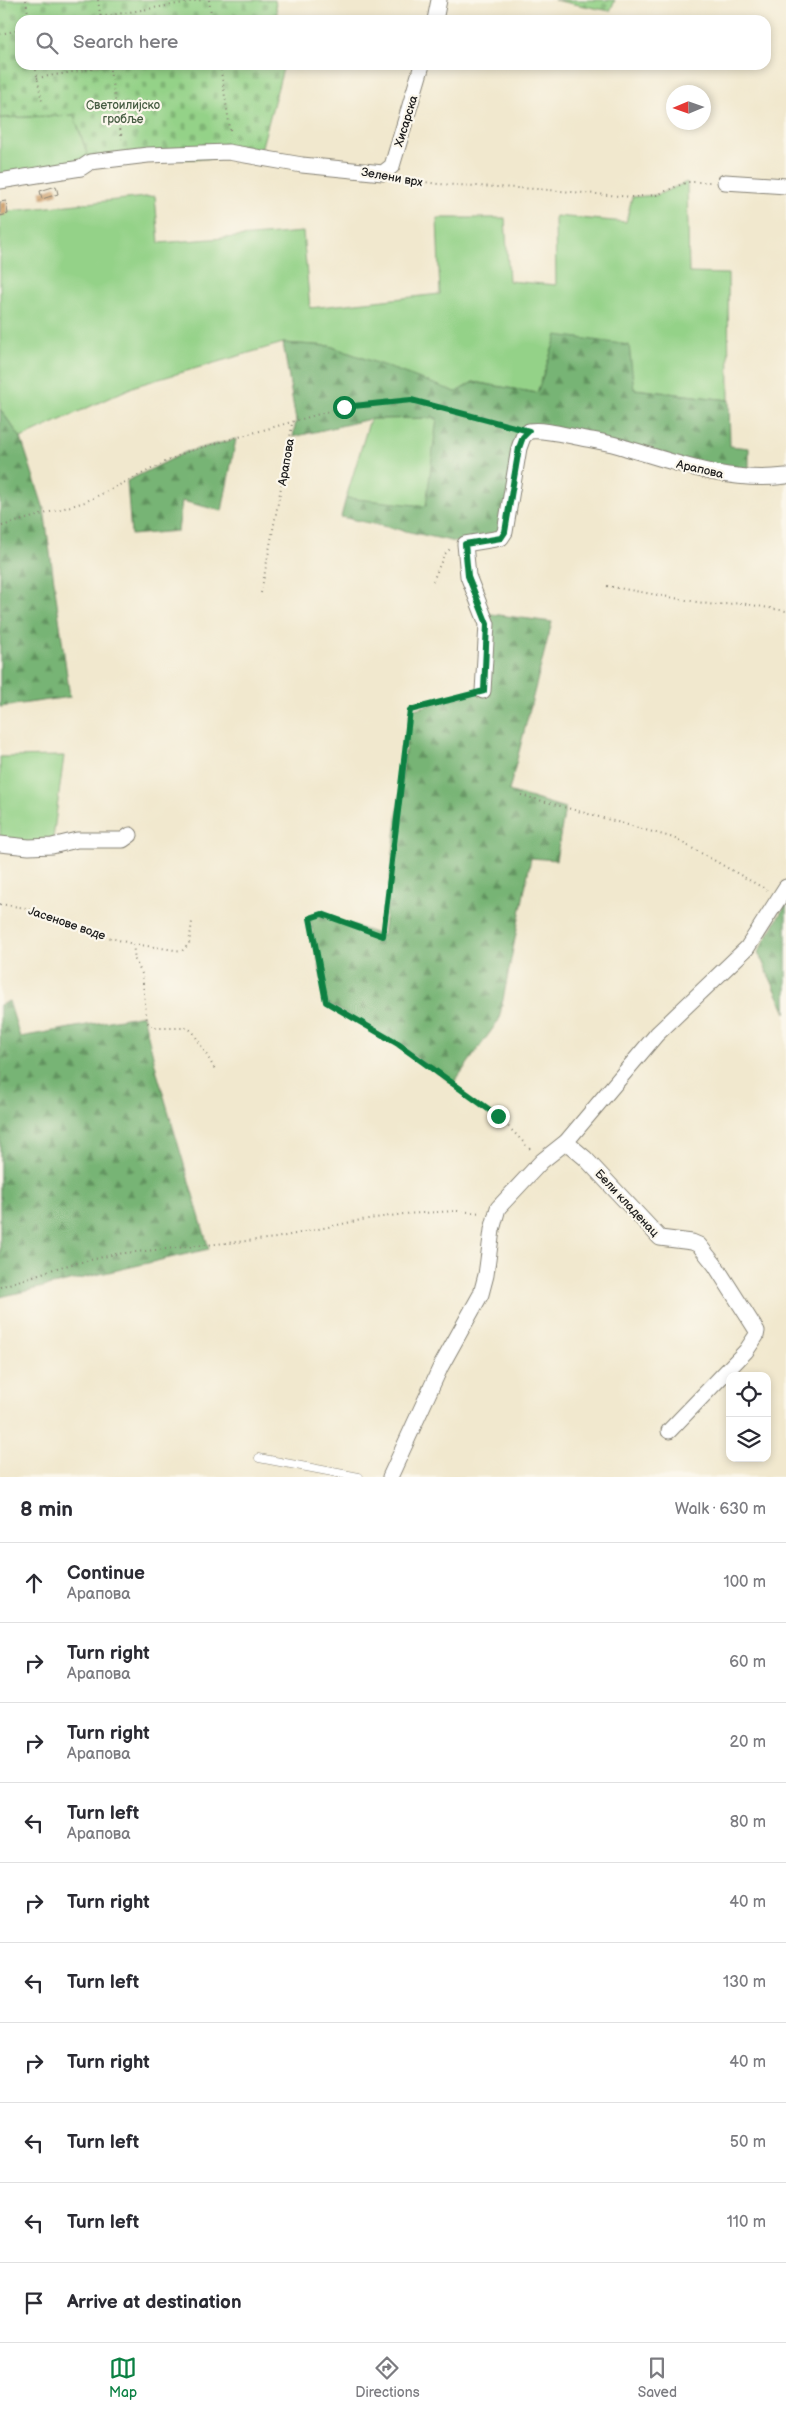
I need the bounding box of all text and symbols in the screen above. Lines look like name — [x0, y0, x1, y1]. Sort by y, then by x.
search box — [15, 15, 771, 70]
icon: search — [33, 29, 61, 57]
text: Search here — [73, 31, 178, 54]
north arrow — [666, 85, 711, 130]
street label: Хисарска — [392, 94, 421, 149]
park label: Светоилијско гробље — [86, 98, 160, 127]
street label: Зелени врх — [360, 165, 424, 190]
route start — [333, 396, 356, 419]
street label: Арапова — [275, 437, 298, 488]
street label: Арапова — [674, 457, 725, 482]
street label: Јасенове воде — [26, 903, 108, 944]
route end — [487, 1105, 510, 1128]
street label: Бели кладенац — [591, 1166, 662, 1240]
map controls — [726, 1372, 771, 1462]
button: locate — [726, 1372, 771, 1417]
button: layers — [726, 1417, 771, 1462]
text: 8 min — [20, 1497, 73, 1522]
text: Walk · 630 m — [675, 1500, 766, 1519]
text: Continue — [67, 1562, 145, 1585]
icon: ahead — [20, 1569, 48, 1597]
text: 100 m — [723, 1573, 766, 1592]
text: Арапова — [67, 1585, 131, 1604]
text: Turn right — [67, 1642, 150, 1665]
icon: right — [20, 1649, 48, 1677]
text: 60 m — [729, 1653, 766, 1672]
text: Арапова — [67, 1665, 131, 1684]
text: Turn right — [67, 1722, 150, 1745]
icon: right — [20, 1729, 48, 1757]
text: 20 m — [730, 1733, 766, 1752]
text: Арапова — [67, 1745, 131, 1764]
text: Turn left — [67, 1802, 139, 1825]
icon: left — [20, 1809, 48, 1837]
text: 80 m — [730, 1813, 766, 1832]
text: Арапова — [67, 1825, 131, 1844]
icon: right — [20, 1889, 48, 1917]
text: Turn right — [67, 1891, 150, 1914]
text: 40 m — [729, 1893, 766, 1912]
icon: left — [20, 1969, 48, 1997]
text: Turn left — [67, 1971, 139, 1994]
text: 130 m — [723, 1973, 766, 1992]
icon: right — [20, 2049, 48, 2077]
text: Turn right — [67, 2051, 150, 2074]
text: 40 m — [729, 2053, 766, 2072]
icon: left — [20, 2129, 48, 2157]
text: Turn left — [67, 2131, 139, 2154]
text: 50 m — [730, 2133, 766, 2152]
icon: left — [20, 2209, 48, 2237]
text: Turn left — [67, 2211, 139, 2234]
text: 110 m — [727, 2213, 766, 2232]
icon: arrive — [20, 2289, 48, 2317]
text: Arrive at destination — [67, 2291, 242, 2314]
tab: Map — [109, 2354, 137, 2401]
tab: Directions — [355, 2354, 420, 2401]
tab: Saved — [638, 2354, 677, 2401]

